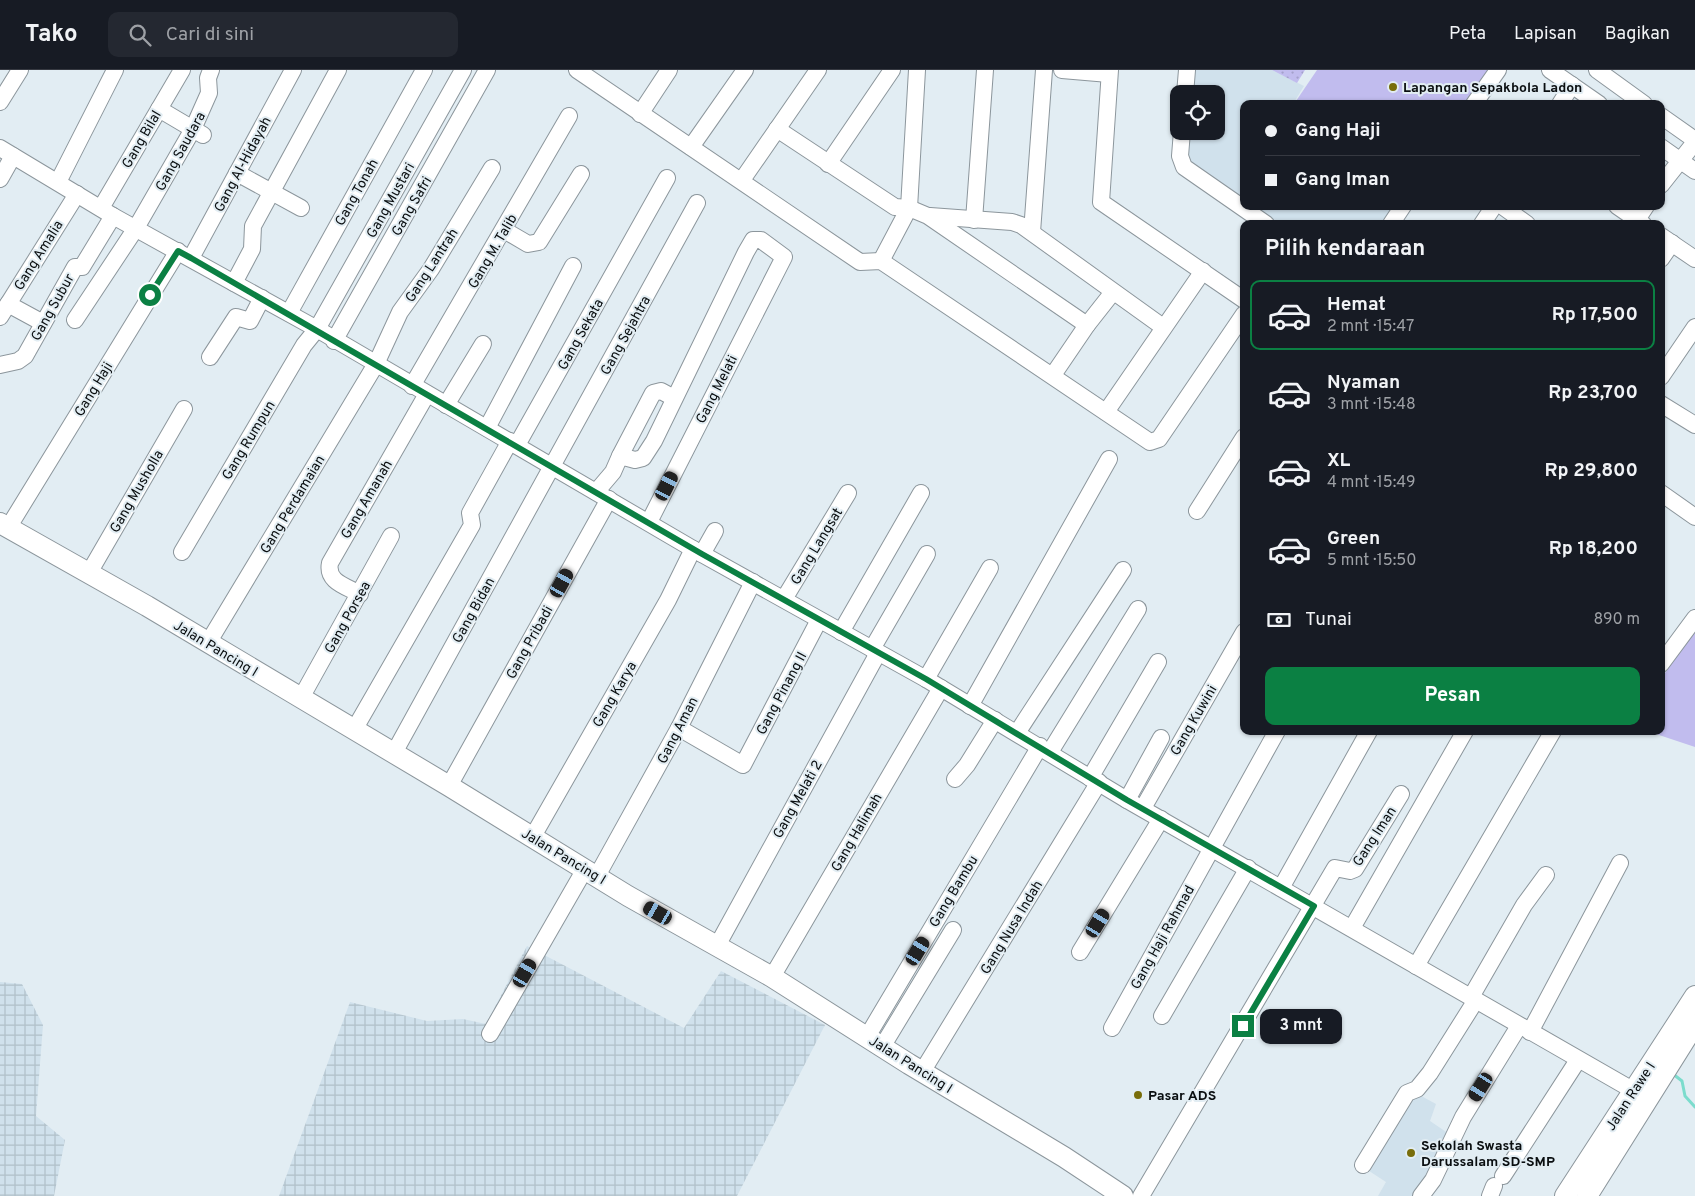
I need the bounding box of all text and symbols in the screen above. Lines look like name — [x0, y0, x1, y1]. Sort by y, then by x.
search box — [108, 12, 458, 57]
text: Tako — [25, 20, 78, 50]
icon: search — [126, 21, 154, 49]
text: Cari di sini — [166, 23, 254, 47]
text: Peta — [1449, 23, 1486, 46]
text: Lapisan — [1514, 23, 1577, 46]
text: Bagikan — [1605, 23, 1670, 46]
place label: Lapangan Sepakbola Ladon — [1403, 80, 1582, 97]
marker: Lapangan Sepakbola Ladon — [1387, 81, 1399, 93]
map controls — [1170, 85, 1225, 140]
button: locate — [1170, 85, 1225, 140]
street label: Gang Bilal — [119, 108, 166, 172]
street label: Gang Saudara — [153, 109, 210, 194]
street label: Gang Al-Hidayah — [211, 114, 276, 215]
text: Gang Haji — [1295, 119, 1381, 143]
street label: Gang Tonah — [332, 156, 383, 229]
street label: Gang Mustari — [364, 160, 419, 241]
text: Gang Iman — [1295, 168, 1390, 192]
street label: Gang Safri — [388, 174, 436, 239]
street label: Gang M. Talib — [465, 211, 522, 292]
street label: Gang Amalia — [11, 218, 67, 294]
street label: Gang Lantrah — [402, 226, 462, 306]
text: Pilih kendaraan — [1265, 236, 1425, 263]
street label: Gang Subur — [28, 271, 79, 344]
route start — [139, 284, 161, 306]
street label: Gang Sejahtra — [598, 293, 655, 378]
icon: car — [1267, 293, 1312, 338]
text: Hemat — [1327, 293, 1386, 317]
street label: Gang Sekata — [555, 296, 608, 373]
text: Rp 17,500 — [1552, 303, 1638, 327]
text: 2 mnt · 15:47 — [1327, 317, 1414, 337]
street label: Gang Melati — [693, 353, 742, 427]
street label: Gang Haji — [71, 359, 117, 420]
icon: car — [1267, 371, 1312, 416]
text: Nyaman — [1327, 371, 1400, 395]
text: Rp 23,700 — [1548, 381, 1638, 405]
text: 3 mnt · 15:48 — [1327, 395, 1416, 415]
street label: Gang Rumpun — [219, 398, 280, 483]
street label: Gang Musholla — [107, 447, 168, 536]
icon: car — [1267, 449, 1312, 494]
text: XL — [1327, 449, 1350, 473]
street label: Gang Perdamaian — [257, 452, 329, 557]
street label: Gang Amanah — [338, 457, 397, 542]
text: Rp 29,800 — [1544, 459, 1638, 483]
car — [653, 469, 680, 503]
text: 4 mnt · 15:49 — [1327, 473, 1416, 493]
street label: Gang Langsat — [788, 505, 847, 588]
icon: car — [1267, 527, 1312, 572]
text: Green — [1327, 527, 1380, 551]
text: Rp 18,200 — [1549, 537, 1638, 561]
text: 5 mnt · 15:50 — [1327, 551, 1416, 571]
car — [548, 566, 575, 600]
street label: Gang Bidan — [449, 575, 499, 647]
street label: Gang Porsea — [322, 579, 375, 657]
street label: Gang Pribadi — [503, 603, 557, 682]
icon: cash — [1265, 606, 1293, 634]
text: Tunai — [1305, 608, 1352, 632]
text: 890 m — [1594, 610, 1640, 630]
street label: Jalan Pancing I — [170, 617, 260, 681]
street label: Gang Pinang II — [753, 649, 811, 738]
street label: Gang Karya — [590, 659, 641, 731]
button: Pesan — [1265, 667, 1640, 725]
street label: Gang Kuwini — [1167, 683, 1221, 759]
street label: Gang Aman — [654, 694, 702, 767]
street label: Gang Melati 2 — [770, 758, 827, 842]
street label: Gang Halimah — [828, 791, 887, 875]
street label: Gang Iman — [1350, 804, 1401, 870]
street label: Jalan Pancing I — [518, 825, 608, 889]
street label: Gang Bambu — [926, 853, 982, 931]
street label: Gang Nusa Indah — [978, 878, 1047, 978]
street label: Gang Haji Rahmad — [1128, 883, 1199, 993]
car — [641, 899, 674, 927]
car — [1083, 906, 1112, 940]
car — [903, 934, 932, 968]
car — [511, 956, 538, 990]
callout: 3 mnt — [1260, 1008, 1343, 1044]
route end — [1232, 1015, 1254, 1037]
text: 3 mnt — [1279, 1016, 1323, 1036]
street label: Jalan Pancing I — [865, 1033, 955, 1098]
street label: Jalan Rawe I — [1603, 1059, 1660, 1134]
car — [1466, 1070, 1495, 1104]
place label: Pasar ADS — [1148, 1088, 1216, 1105]
marker: Pasar ADS — [1132, 1089, 1144, 1101]
place label: Sekolah Swasta Darussalam SD-SMP — [1421, 1138, 1555, 1171]
marker: Sekolah Swasta Darussalam SD-SMP — [1405, 1147, 1417, 1159]

